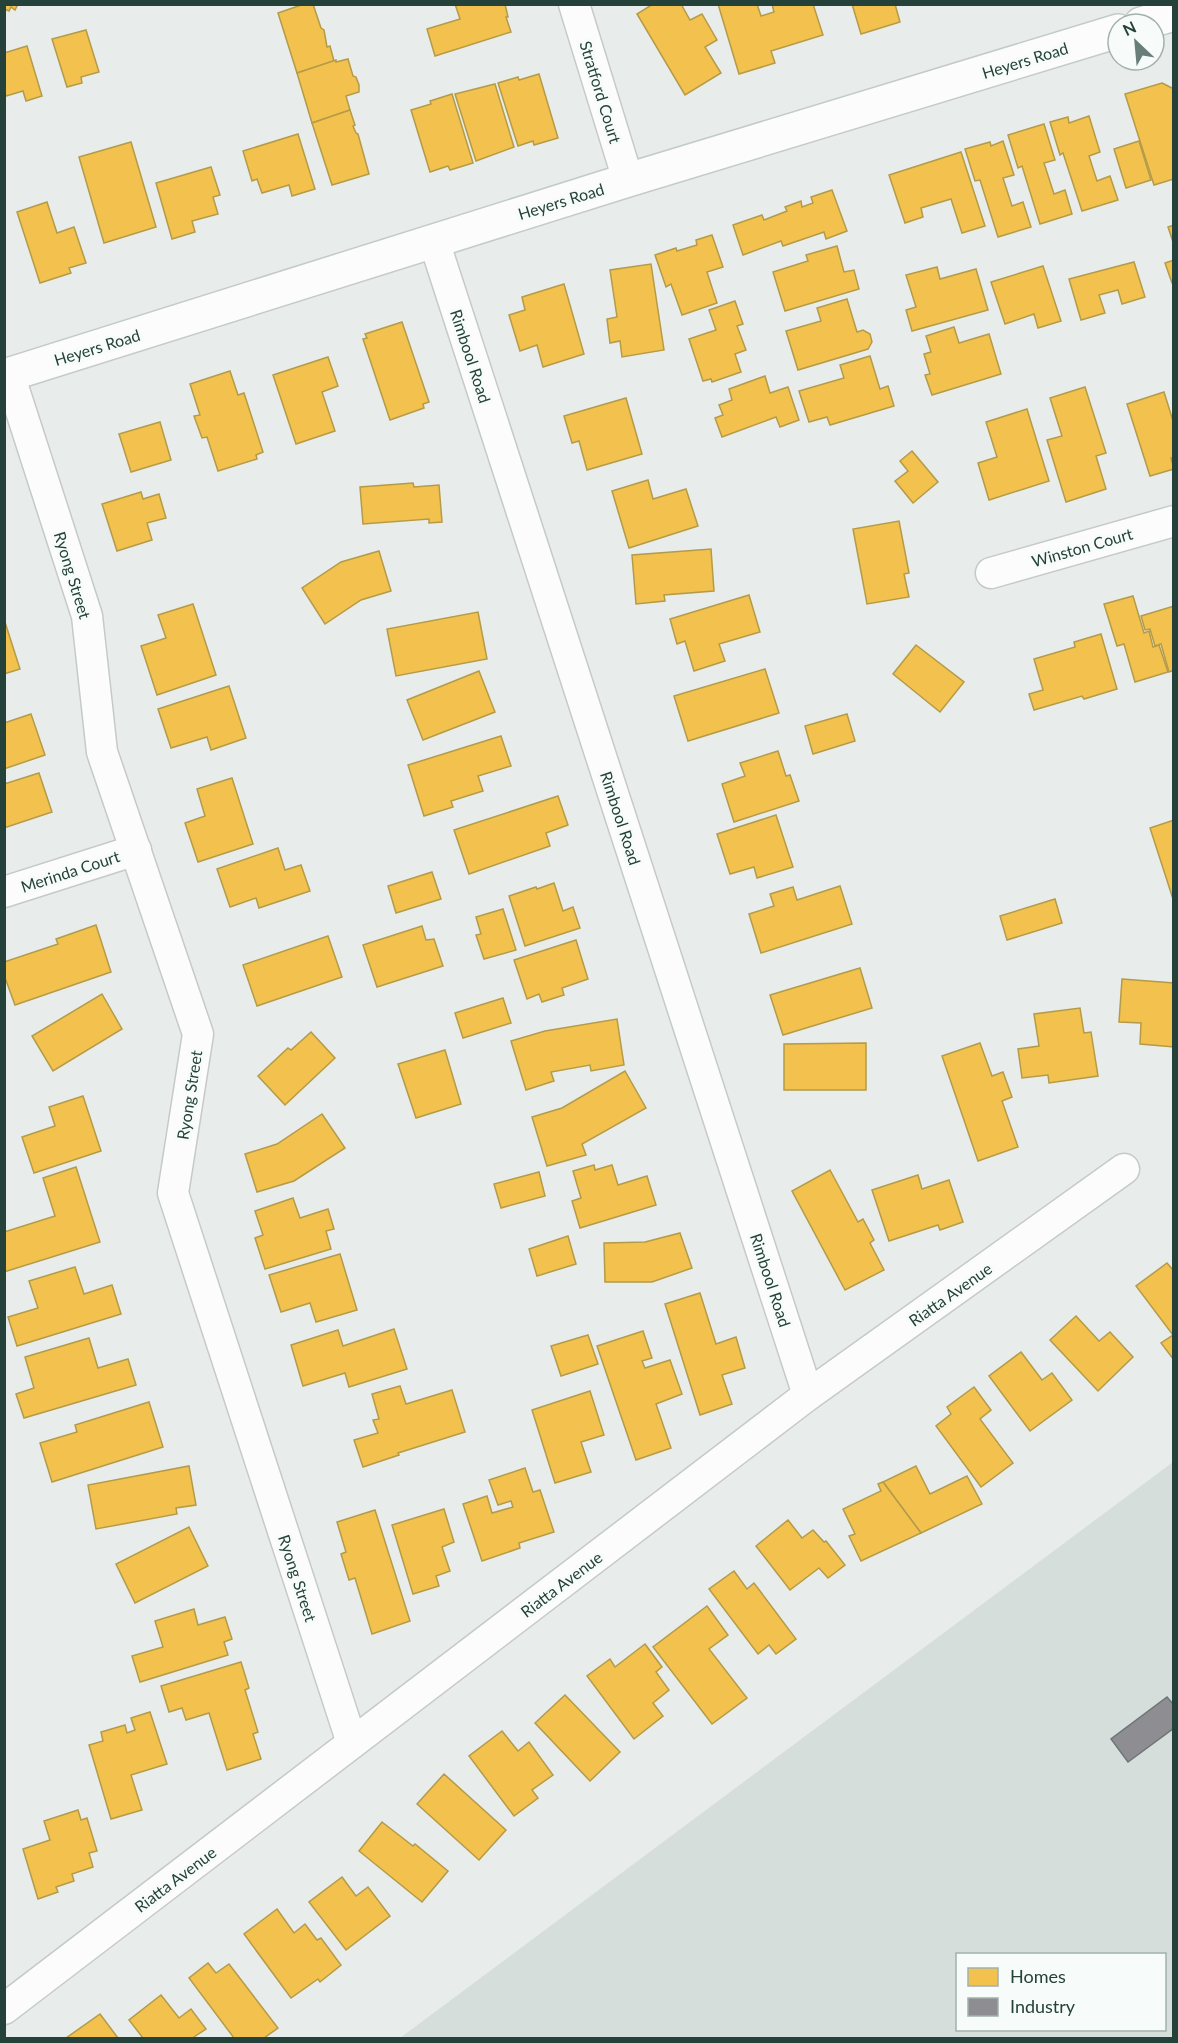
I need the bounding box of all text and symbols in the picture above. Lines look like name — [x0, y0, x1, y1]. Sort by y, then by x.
north arrow — [1106, 12, 1166, 72]
text: N — [1120, 17, 1139, 39]
street label: Heyers Road — [980, 38, 1070, 82]
street label: Stratford Court — [576, 39, 626, 146]
street label: Heyers Road — [516, 179, 606, 223]
street label: Rimbool Road — [447, 307, 495, 405]
street label: Heyers Road — [52, 325, 142, 369]
street label: Winston Court — [1029, 523, 1135, 570]
street label: Ryong Street — [51, 529, 95, 621]
street label: Rimbool Road — [597, 769, 645, 867]
street label: Merinda Court — [18, 846, 122, 896]
street label: Ryong Street — [173, 1049, 205, 1141]
street label: Rimbool Road — [747, 1231, 795, 1329]
street label: Riatta Avenue — [905, 1258, 995, 1330]
street label: Ryong Street — [275, 1532, 321, 1624]
street label: Riatta Avenue — [517, 1547, 605, 1621]
street label: Riatta Avenue — [131, 1842, 219, 1916]
legend — [956, 1953, 1166, 2031]
text: Homes — [1010, 1965, 1066, 1987]
text: Industry — [1010, 1995, 1076, 2017]

